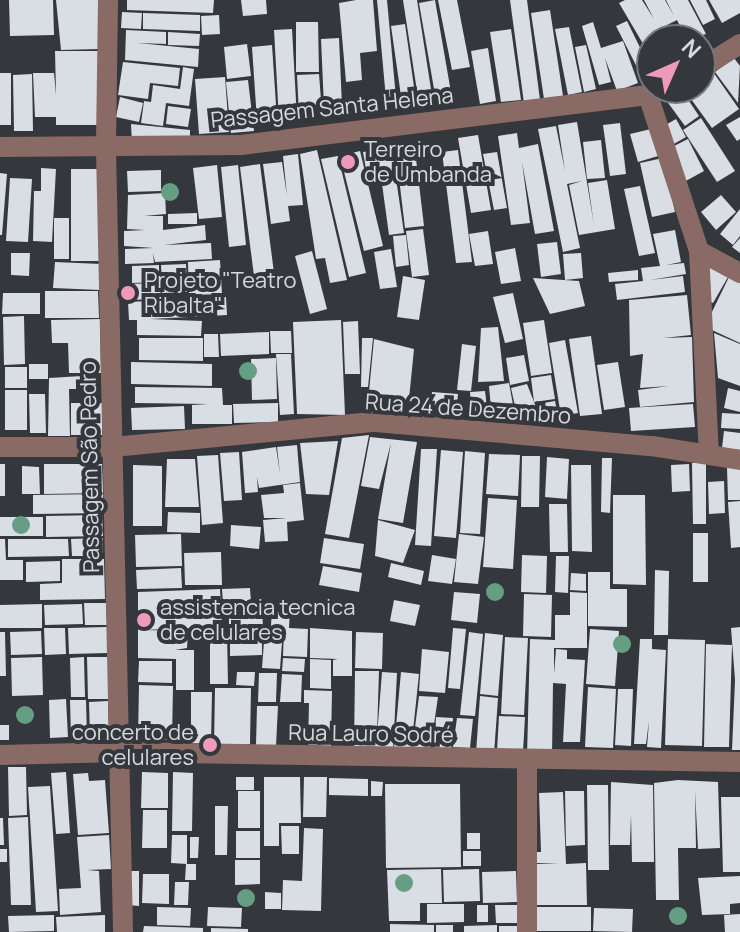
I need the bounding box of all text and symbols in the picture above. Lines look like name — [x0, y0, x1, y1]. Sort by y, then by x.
north arrow — [636, 24, 716, 104]
text: N — [675, 32, 708, 65]
street label: Passagem Santa Helena — [209, 82, 455, 134]
place label: Terreiro de Umbanda — [364, 136, 492, 188]
marker: Terreiro de Umbanda — [339, 153, 357, 171]
place label: Projeto "Teatro Ribalta" — [144, 267, 297, 318]
marker: Projeto "Teatro Ribalta" — [119, 284, 137, 302]
street label: Passagem São Pedro — [75, 361, 105, 573]
street label: Rua 24 de Dezembro — [364, 389, 572, 429]
place label: assistencia tecnica de celulares — [160, 594, 355, 646]
marker: assistencia tecnica de celulares — [135, 611, 153, 629]
place label: concerto de celulares — [72, 719, 194, 770]
street label: Rua Lauro Sodré — [288, 719, 454, 749]
marker: concerto de celulares — [201, 736, 219, 754]

